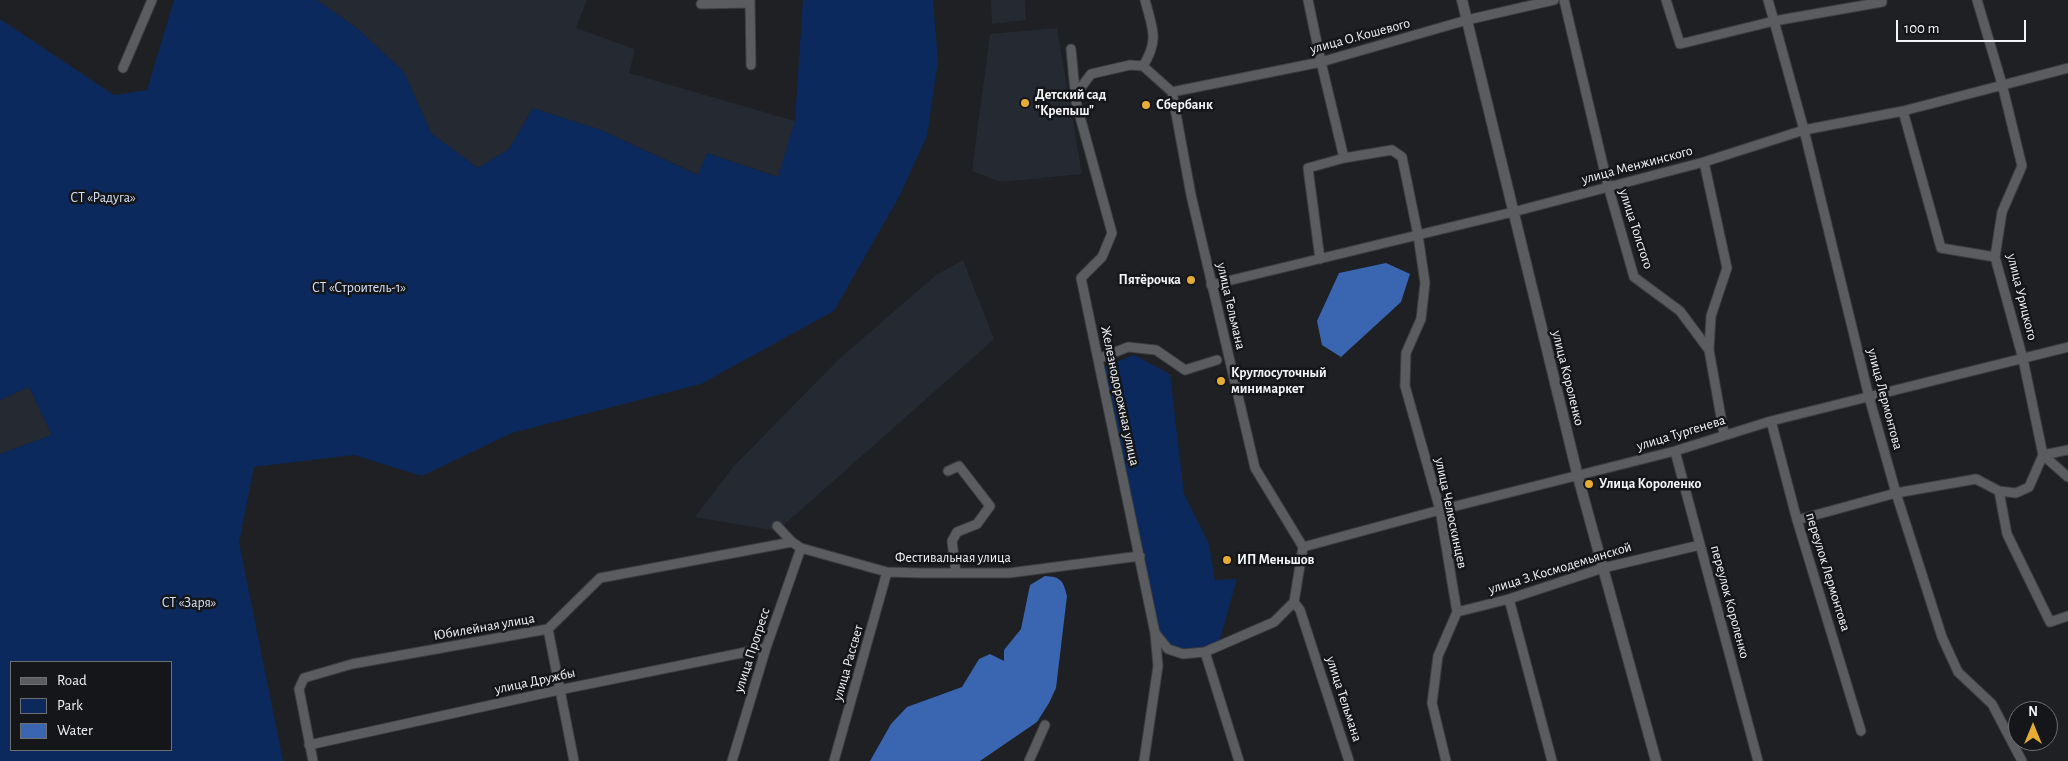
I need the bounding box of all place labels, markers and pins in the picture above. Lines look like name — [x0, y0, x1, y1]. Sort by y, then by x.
place label: Детский сад "Крепыш" — [1035, 87, 1106, 120]
marker: Детский сад "Крепыш" — [1019, 97, 1031, 109]
place label: Сбербанк — [1156, 97, 1213, 113]
marker: Сбербанк — [1140, 99, 1152, 111]
place label: Пятёрочка — [1119, 272, 1181, 288]
marker: Пятёрочка — [1185, 274, 1197, 286]
place label: Круглосуточный минимаркет — [1231, 365, 1327, 398]
marker: Круглосуточный минимаркет — [1215, 375, 1227, 387]
place label: Улица Короленко — [1599, 476, 1701, 492]
marker: Улица Короленко — [1583, 478, 1595, 490]
place label: ИП Меньшов — [1237, 552, 1314, 568]
marker: ИП Меньшов — [1221, 554, 1233, 566]

